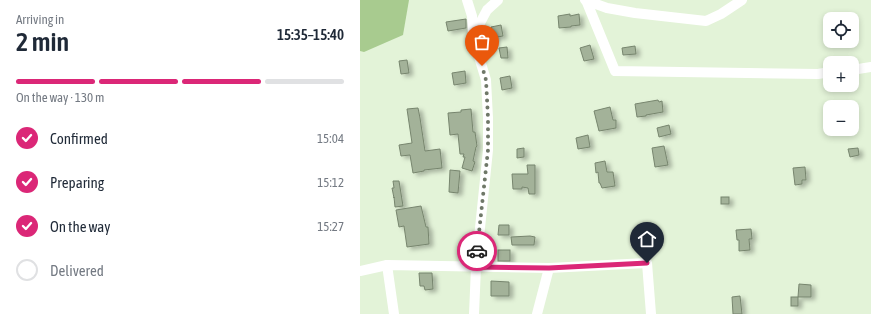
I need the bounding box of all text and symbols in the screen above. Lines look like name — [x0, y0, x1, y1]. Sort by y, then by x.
text: Arriving in — [16, 12, 64, 27]
map controls — [823, 12, 859, 136]
button: locate — [823, 12, 859, 48]
pin — [465, 25, 499, 66]
text: 15:35–15:40 — [277, 26, 344, 43]
text: 2 min — [16, 27, 69, 57]
icon: bag — [471, 31, 493, 53]
button: + — [823, 56, 859, 92]
text: On the way · 130 m — [16, 90, 104, 105]
button: − — [823, 100, 859, 136]
icon: check — [16, 127, 38, 149]
text: Confirmed — [50, 130, 108, 147]
text: 15:04 — [317, 131, 344, 146]
icon: check — [16, 171, 38, 193]
text: Preparing — [50, 174, 104, 191]
text: 15:12 — [317, 175, 344, 190]
icon: check — [16, 215, 38, 237]
text: On the way — [50, 218, 111, 235]
text: 15:27 — [317, 219, 344, 234]
pin — [630, 222, 664, 263]
icon: home — [636, 228, 658, 250]
courier — [457, 231, 497, 271]
icon: car — [466, 240, 488, 262]
text: Delivered — [50, 262, 104, 279]

